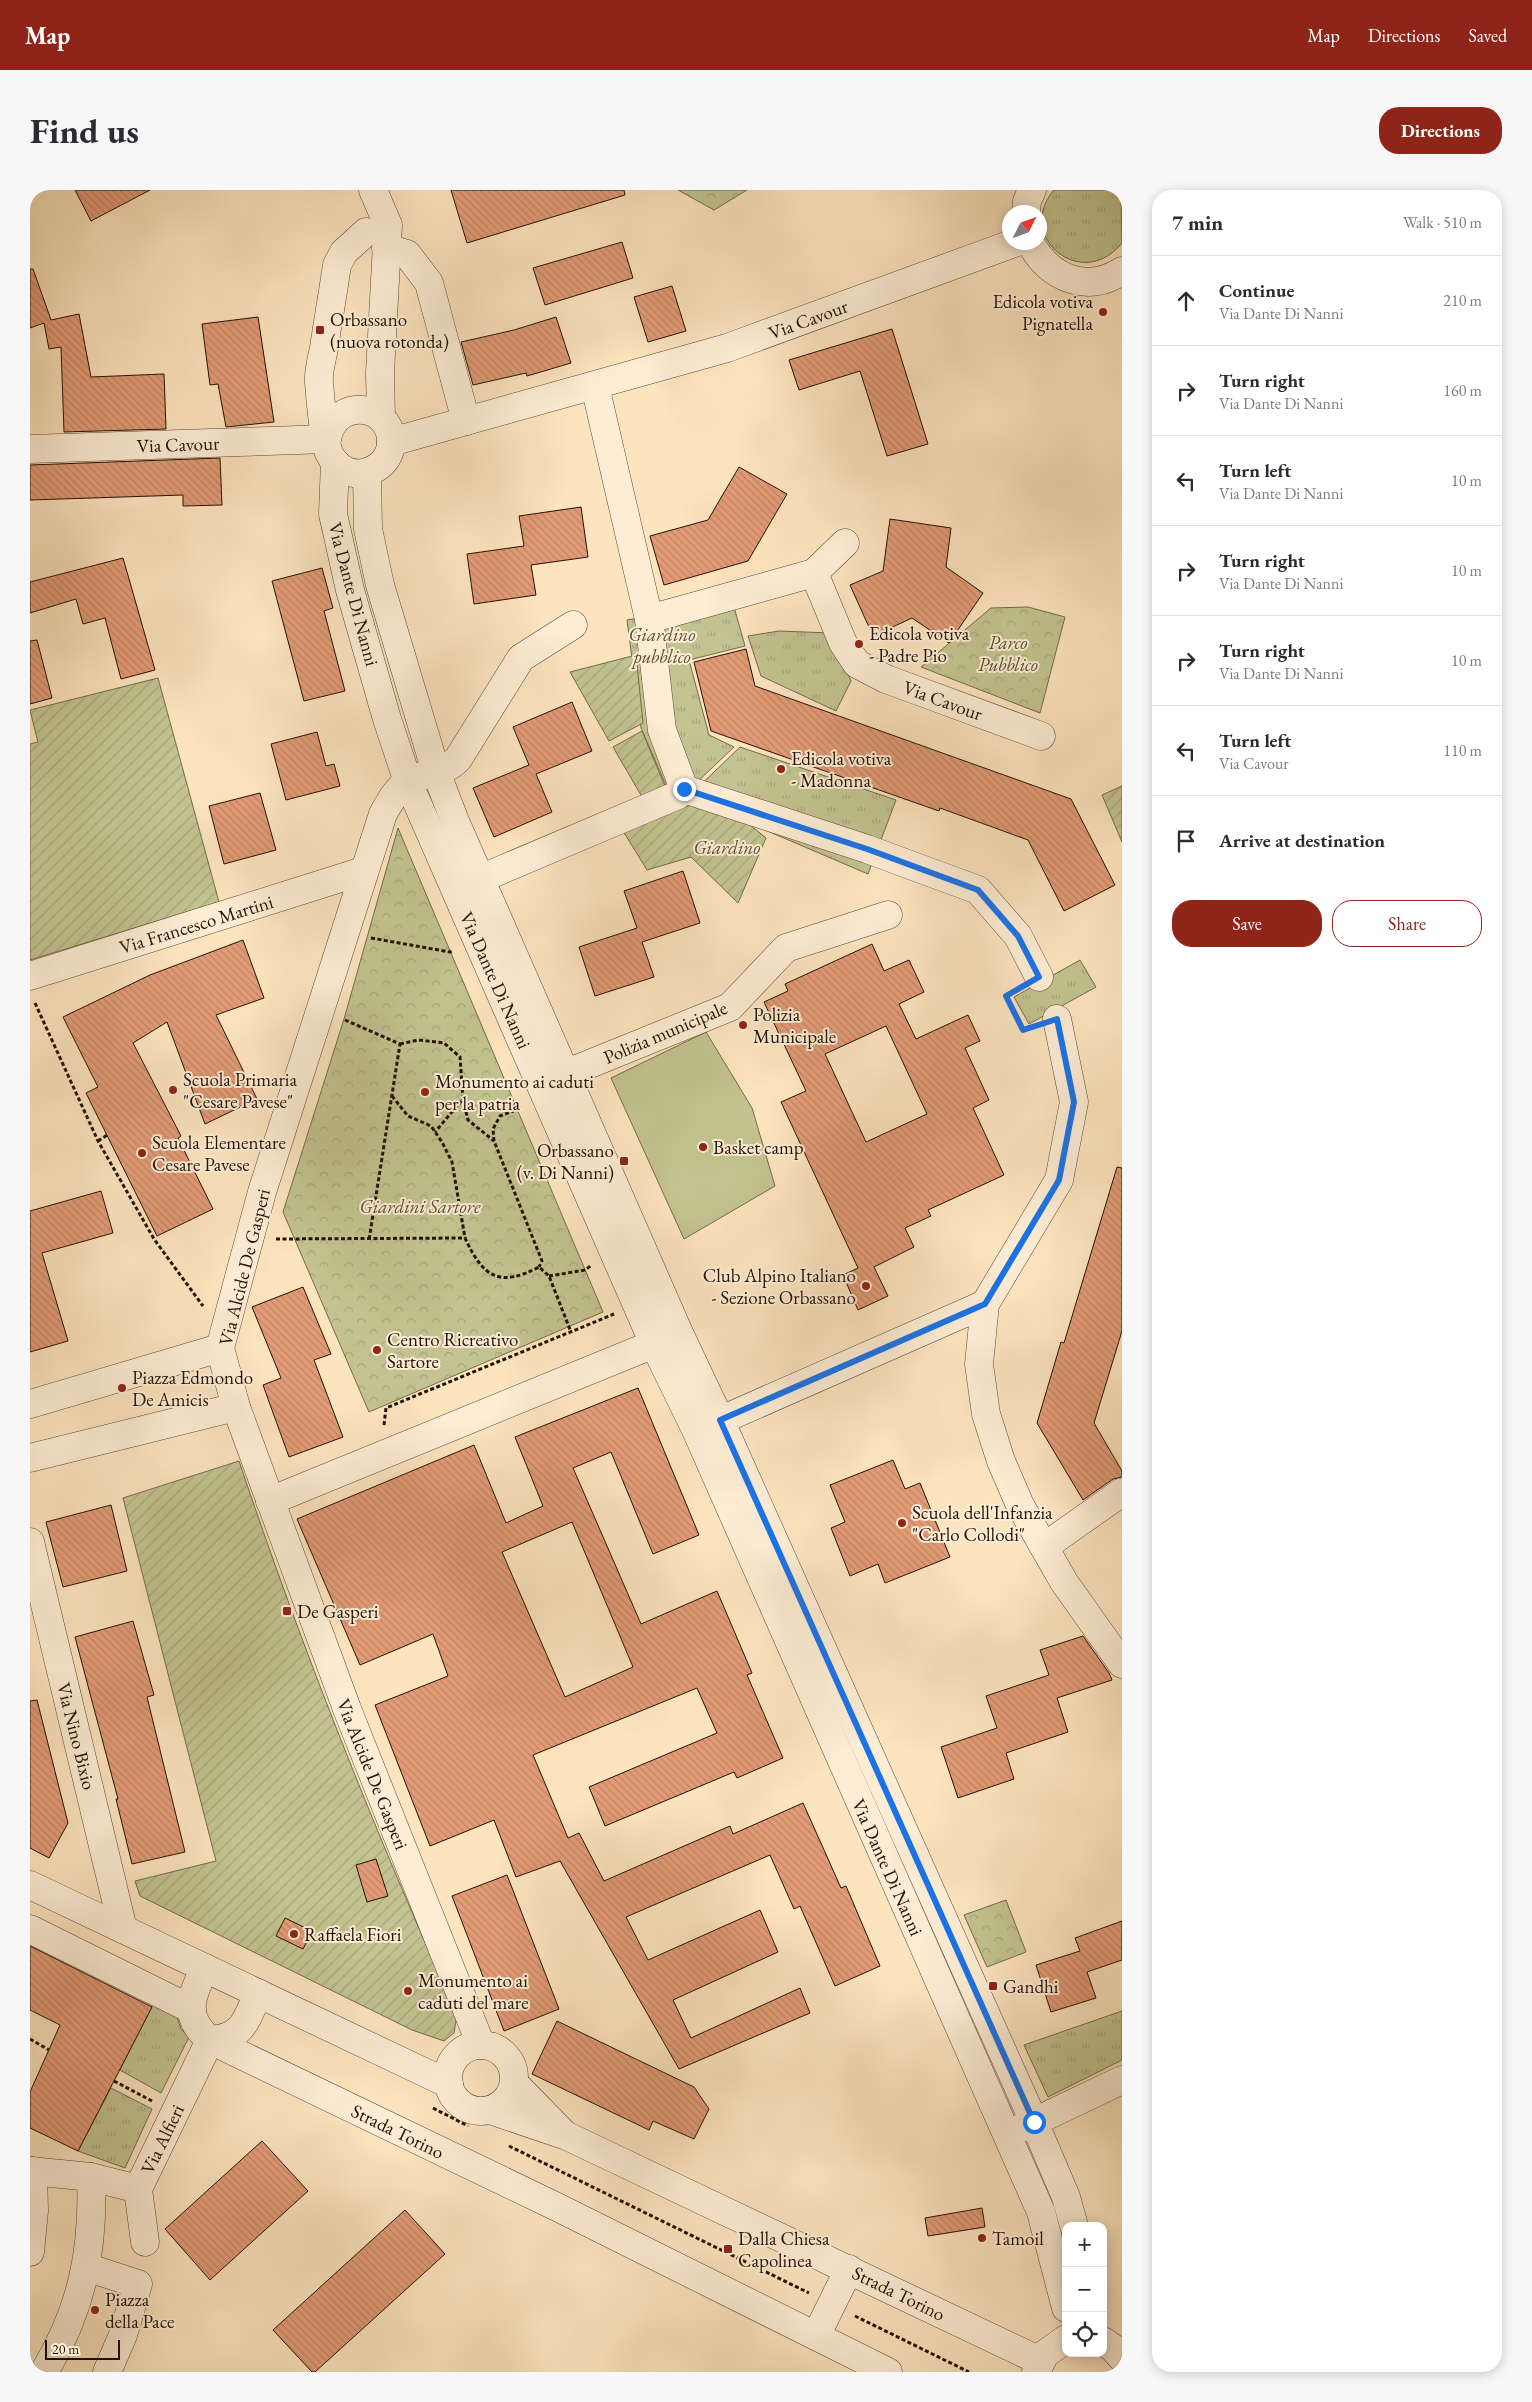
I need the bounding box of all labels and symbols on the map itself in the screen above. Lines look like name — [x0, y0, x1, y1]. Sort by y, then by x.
north arrow — [1002, 205, 1047, 250]
place label: Edicola votiva Pignatella — [993, 289, 1093, 336]
street label: Via Cavour — [765, 293, 852, 345]
marker: Edicola votiva Pignatella — [1097, 306, 1109, 318]
place label: Orbassano (nuova rotonda) — [330, 307, 449, 354]
marker: Orbassano (nuova rotonda) — [314, 324, 326, 336]
street label: Via Cavour — [136, 431, 220, 458]
street label: Via Dante Di Nanni — [322, 520, 385, 669]
place label: Edicola votiva - Padre Pio — [869, 621, 970, 668]
park label: Giardino pubblico — [628, 622, 696, 669]
park label: Parco Pubblico — [978, 630, 1038, 677]
marker: Edicola votiva - Padre Pio — [853, 638, 865, 650]
street label: Via Cavour — [900, 675, 987, 727]
place label: Edicola votiva - Madonna — [791, 746, 892, 793]
marker: Edicola votiva - Madonna — [775, 763, 787, 775]
route end — [673, 778, 696, 801]
park label: Giardino — [693, 835, 761, 860]
street label: Via Francesco Martini — [116, 889, 276, 960]
street label: Via Dante Di Nanni — [454, 908, 537, 1053]
street label: Polizia municipale — [600, 995, 731, 1070]
place label: Polizia Municipale — [753, 1002, 836, 1049]
marker: Polizia Municipale — [737, 1019, 749, 1031]
place label: Scuola Primaria "Cesare Pavese" — [183, 1067, 297, 1114]
place label: Monumento ai caduti per la patria — [435, 1069, 594, 1116]
marker: Scuola Primaria "Cesare Pavese" — [167, 1084, 179, 1096]
marker: Monumento ai caduti per la patria — [419, 1086, 431, 1098]
place label: Scuola Elementare Cesare Pavese — [152, 1130, 286, 1177]
place label: Basket camp — [713, 1135, 804, 1160]
place label: Orbassano (v. Di Nanni) — [517, 1138, 614, 1185]
marker: Basket camp — [697, 1141, 709, 1153]
marker: Scuola Elementare Cesare Pavese — [136, 1147, 148, 1159]
marker: Orbassano (v. Di Nanni) — [618, 1155, 630, 1167]
street label: Via Alcide De Gasperi — [213, 1186, 276, 1348]
park label: Giardini Sartore — [360, 1194, 481, 1219]
place label: Club Alpino Italiano - Sezione Orbassano — [703, 1263, 856, 1310]
marker: Club Alpino Italiano - Sezione Orbassano — [860, 1280, 872, 1292]
place label: Centro Ricreativo Sartore — [387, 1327, 518, 1374]
marker: Centro Ricreativo Sartore — [371, 1344, 383, 1356]
place label: Piazza Edmondo De Amicis — [132, 1365, 253, 1412]
marker: Piazza Edmondo De Amicis — [116, 1382, 128, 1394]
place label: Scuola dell'Infanzia "Carlo Collodi" — [912, 1500, 1053, 1547]
marker: Scuola dell'Infanzia "Carlo Collodi" — [896, 1517, 908, 1529]
place label: De Gasperi — [297, 1599, 379, 1624]
marker: De Gasperi — [281, 1605, 293, 1617]
street label: Via Nino Bixio — [51, 1680, 102, 1792]
street label: Via Alcide De Gasperi — [331, 1695, 414, 1854]
street label: Via Dante Di Nanni — [846, 1795, 929, 1940]
place label: Raffaela Fiori — [304, 1922, 402, 1947]
marker: Raffaela Fiori — [288, 1928, 300, 1940]
place label: Monumento ai caduti del mare — [418, 1968, 529, 2015]
place label: Gandhi — [1003, 1974, 1059, 1999]
marker: Gandhi — [987, 1980, 999, 1992]
marker: Monumento ai caduti del mare — [402, 1985, 414, 1997]
street label: Strada Torino — [347, 2098, 448, 2165]
street label: Via Alfieri — [135, 2100, 190, 2178]
route start — [1023, 2111, 1046, 2134]
place label: Dalla Chiesa Capolinea — [738, 2226, 830, 2273]
place label: Tamoil — [992, 2226, 1044, 2251]
marker: Tamoil — [976, 2232, 988, 2244]
marker: Dalla Chiesa Capolinea — [722, 2243, 734, 2255]
street label: Strada Torino — [848, 2260, 949, 2327]
place label: Piazza della Pace — [105, 2287, 174, 2334]
marker: Piazza della Pace — [89, 2304, 101, 2316]
scale bar — [45, 2337, 120, 2360]

